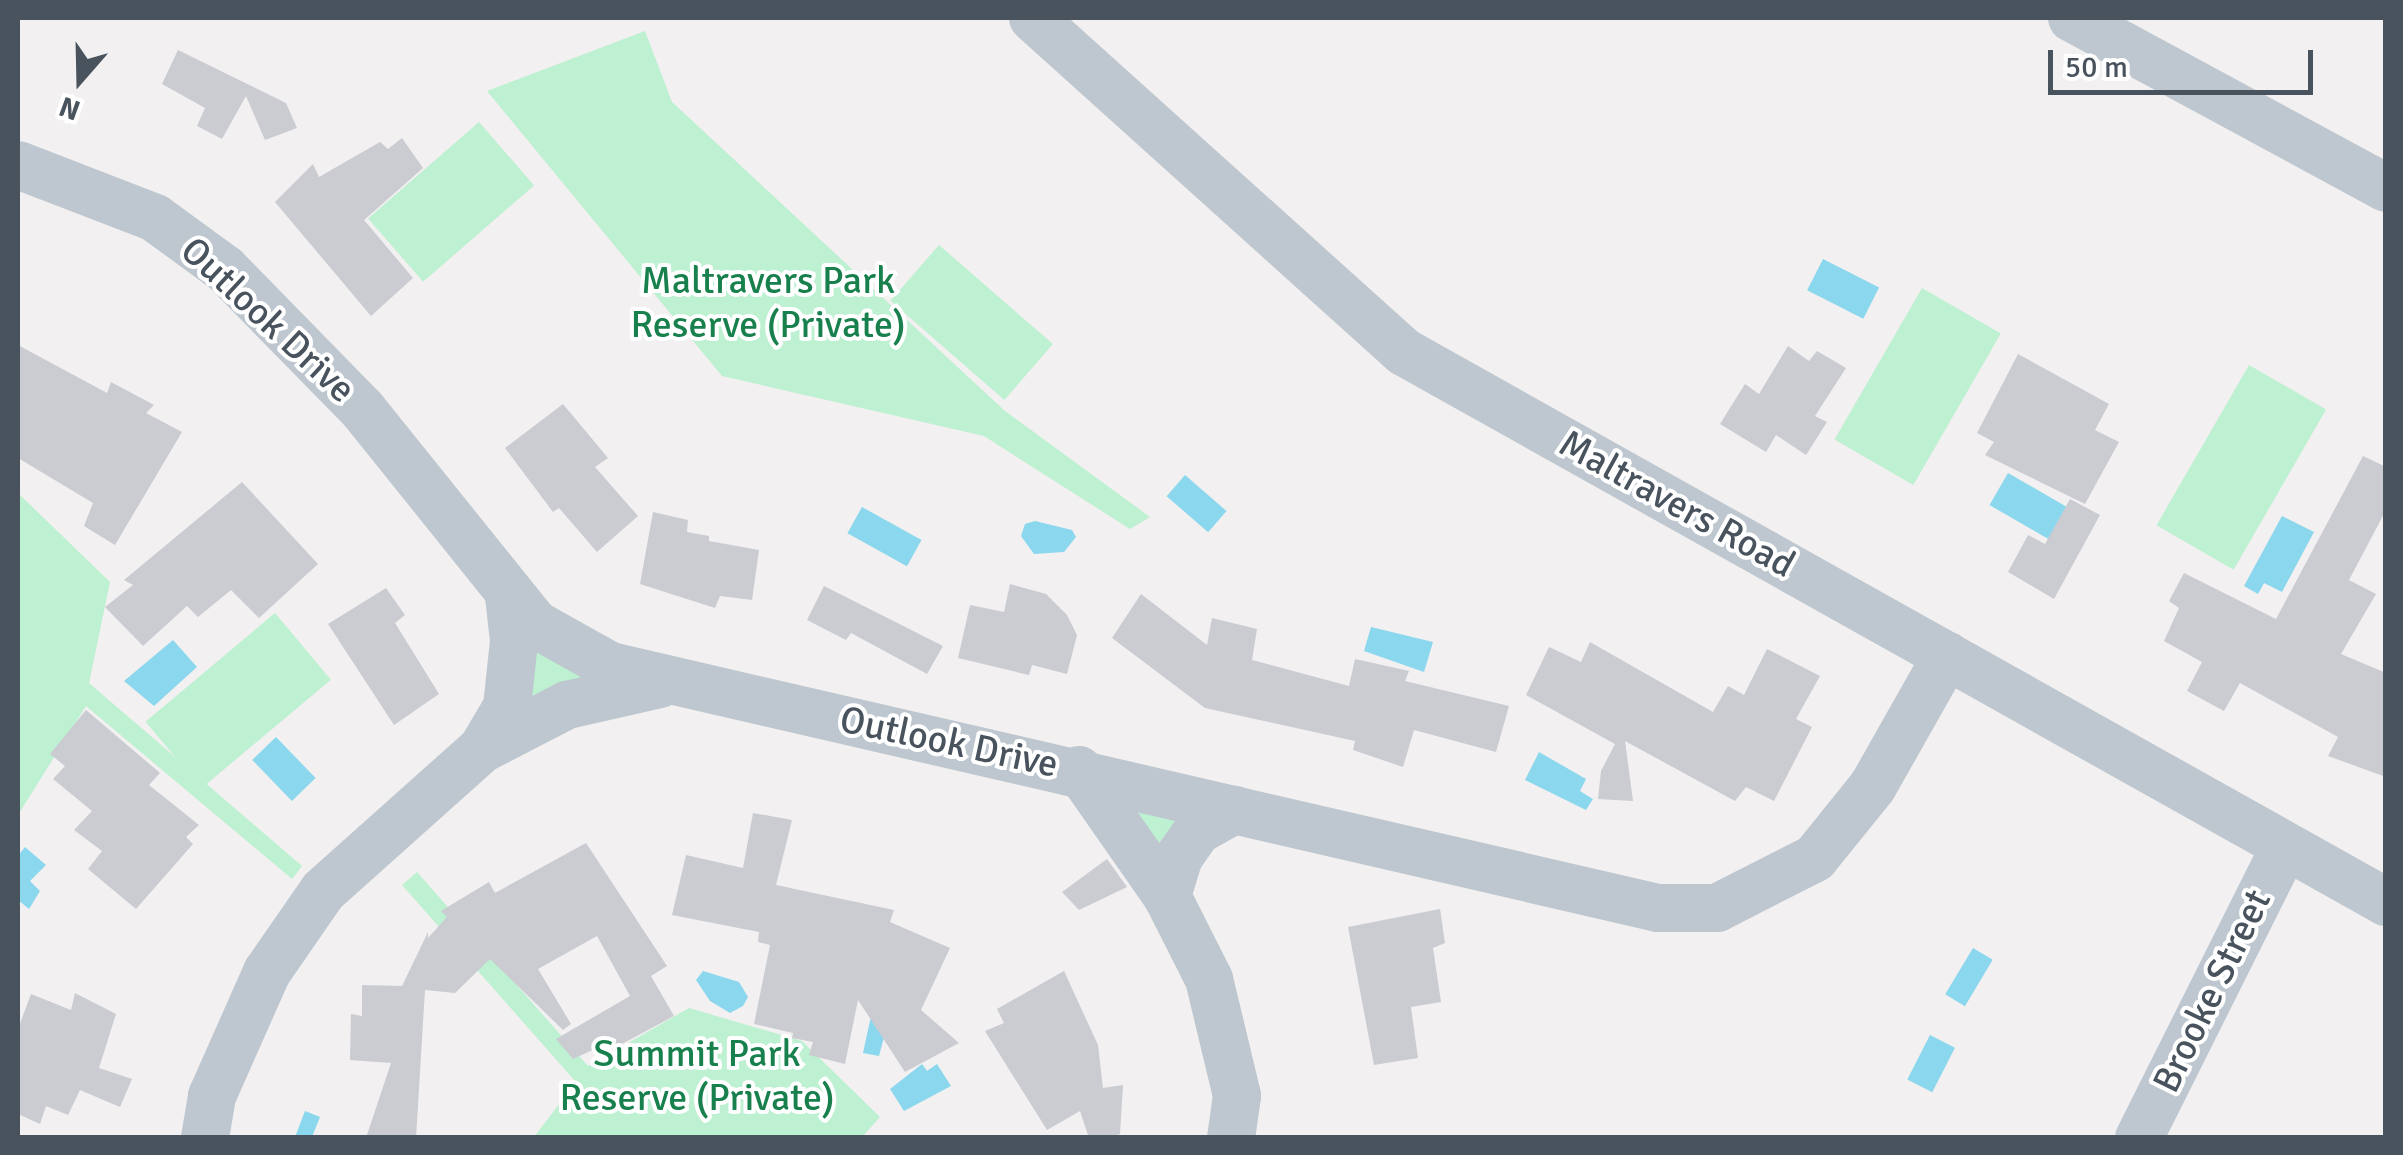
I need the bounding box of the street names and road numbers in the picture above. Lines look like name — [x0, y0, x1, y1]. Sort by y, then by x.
street label: Outlook Drive — [171, 228, 365, 412]
street label: Maltravers Road — [1551, 420, 1803, 588]
street label: Outlook Drive — [836, 697, 1062, 787]
street label: Brooke Street — [2143, 882, 2281, 1100]

